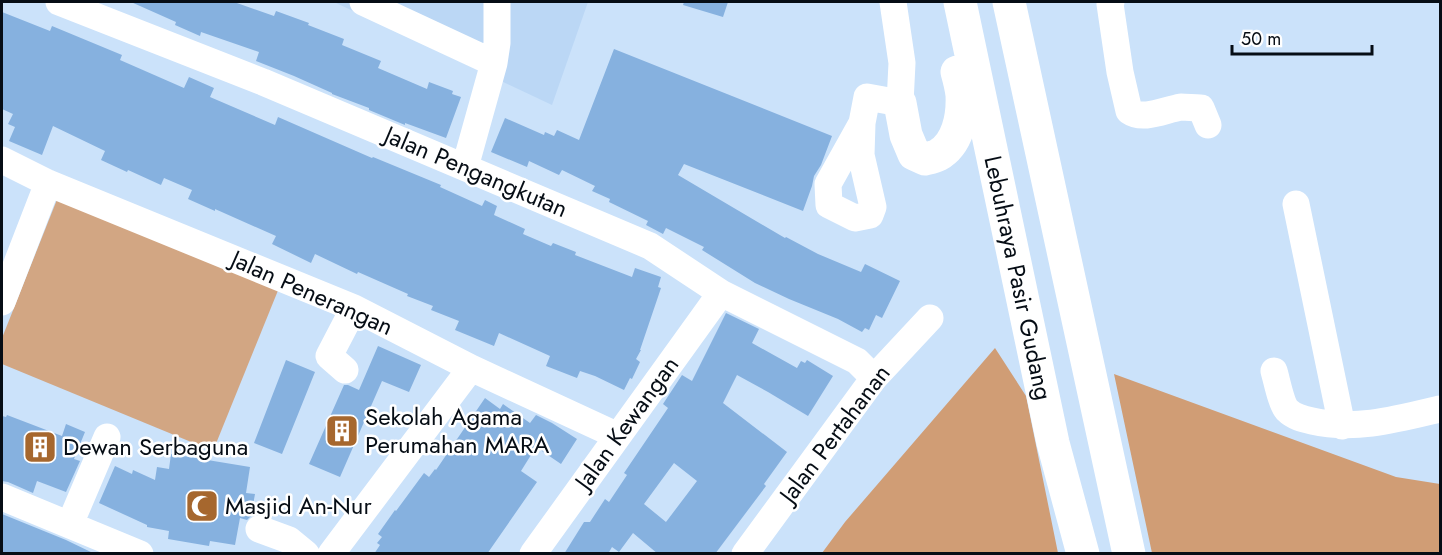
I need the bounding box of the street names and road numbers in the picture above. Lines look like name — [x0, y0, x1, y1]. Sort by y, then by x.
street label: Jalan Pengangkutan — [376, 116, 573, 226]
street label: Lebuhraya Pasir Gudang — [975, 152, 1061, 403]
street label: Jalan Penerangan — [223, 240, 399, 344]
street label: Jalan Kewangan — [564, 349, 687, 499]
street label: Jalan Pertahanan — [769, 357, 898, 513]

